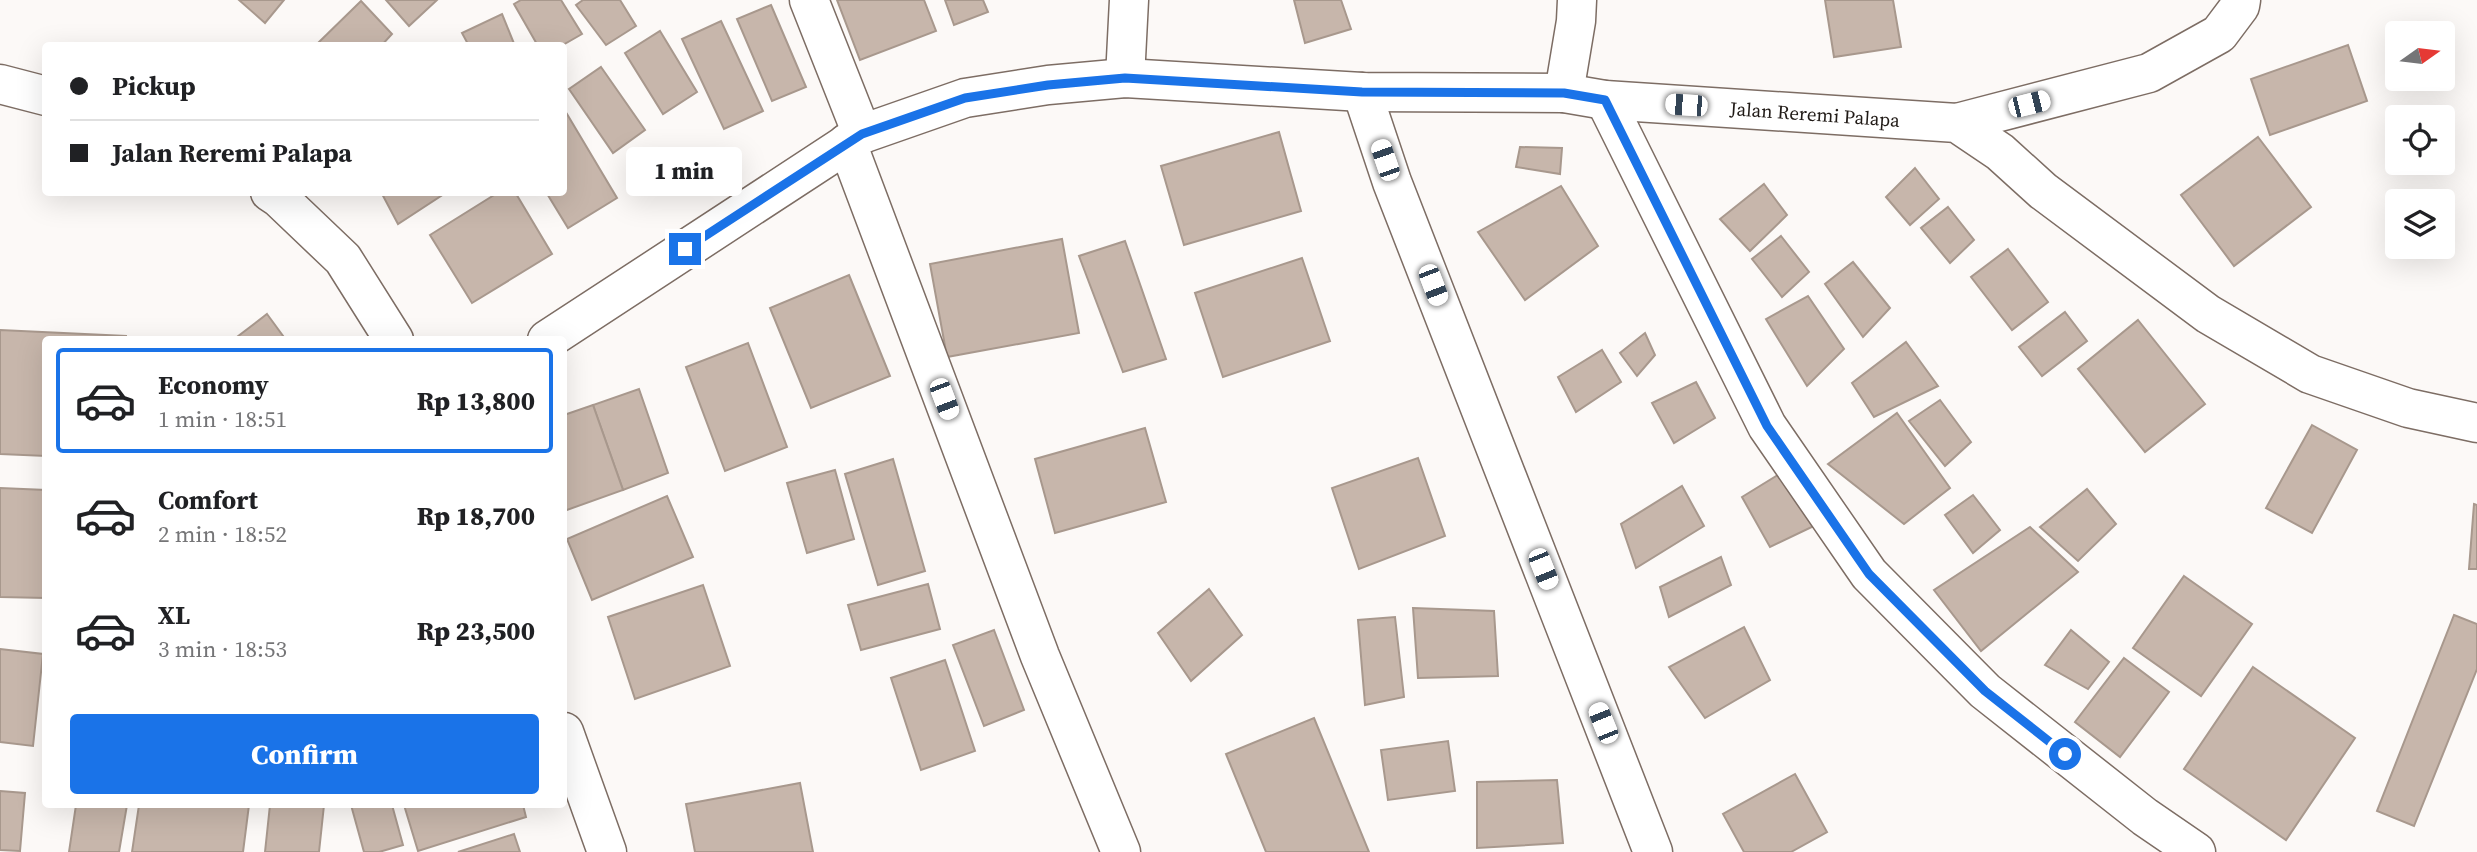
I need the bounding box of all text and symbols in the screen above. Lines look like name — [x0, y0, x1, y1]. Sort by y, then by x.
north arrow — [2385, 21, 2455, 91]
map controls — [2385, 21, 2455, 259]
text: Pickup — [112, 68, 196, 104]
car — [2007, 89, 2052, 119]
car — [1665, 93, 1708, 117]
street label: Jalan Reremi Palapa — [1728, 95, 1901, 133]
button: locate — [2385, 105, 2455, 175]
text: Jalan Reremi Palapa — [112, 135, 352, 171]
car — [1369, 137, 1402, 183]
callout: 1 min — [627, 148, 743, 196]
text: 1 min — [654, 155, 714, 187]
button: layers — [2385, 189, 2455, 259]
route end — [669, 233, 701, 265]
car — [1416, 262, 1451, 308]
text: Economy — [158, 367, 269, 403]
icon: car — [74, 369, 137, 432]
car — [927, 376, 962, 422]
text: Rp 13,800 — [417, 383, 535, 419]
text: 1 min · 18:51 — [158, 403, 287, 435]
text: Comfort — [158, 482, 258, 518]
icon: car — [74, 484, 137, 547]
text: Rp 18,700 — [417, 498, 535, 534]
text: 2 min · 18:52 — [158, 518, 287, 550]
car — [1526, 546, 1561, 592]
text: XL — [158, 597, 190, 633]
icon: car — [74, 599, 137, 662]
text: Rp 23,500 — [417, 613, 535, 649]
text: 3 min · 18:53 — [158, 633, 287, 665]
car — [1586, 700, 1621, 746]
button: Confirm — [70, 714, 539, 794]
route start — [2049, 738, 2081, 770]

